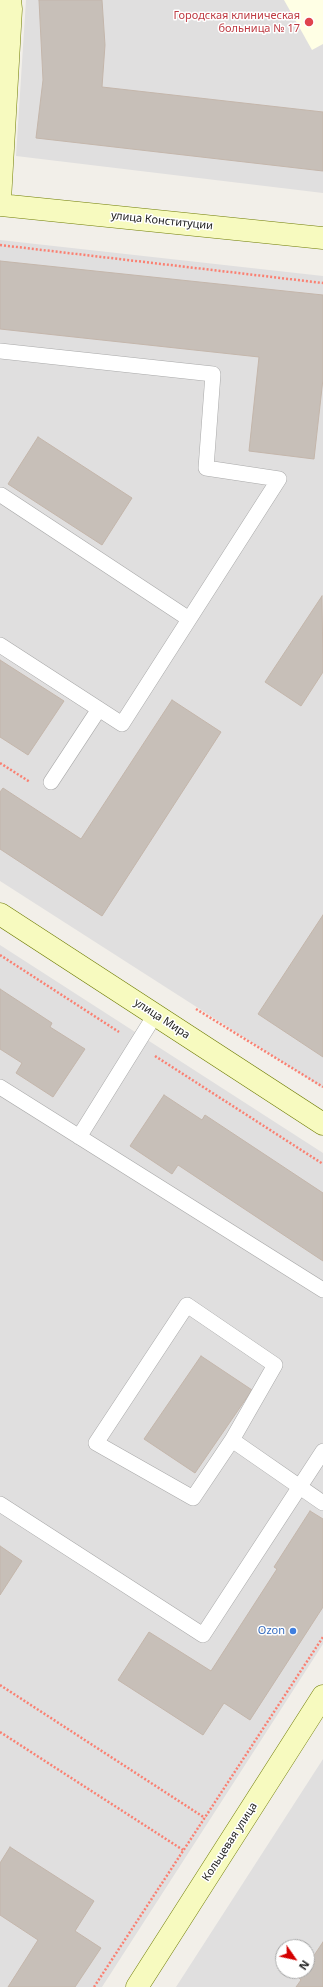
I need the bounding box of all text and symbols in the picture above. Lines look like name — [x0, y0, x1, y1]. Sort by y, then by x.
place label: Городская клиническая больница № 17 — [173, 9, 300, 35]
marker: Городская клиническая больница № 17 — [303, 16, 315, 28]
street label: улица Конституции — [110, 209, 214, 233]
street label: улица Мира — [132, 996, 192, 1042]
place label: Ozon — [258, 1624, 285, 1638]
marker: Ozon — [288, 1626, 298, 1636]
street label: Кольцевая улица — [200, 1800, 260, 1884]
north arrow — [275, 1939, 315, 1979]
text: N — [296, 1958, 313, 1973]

